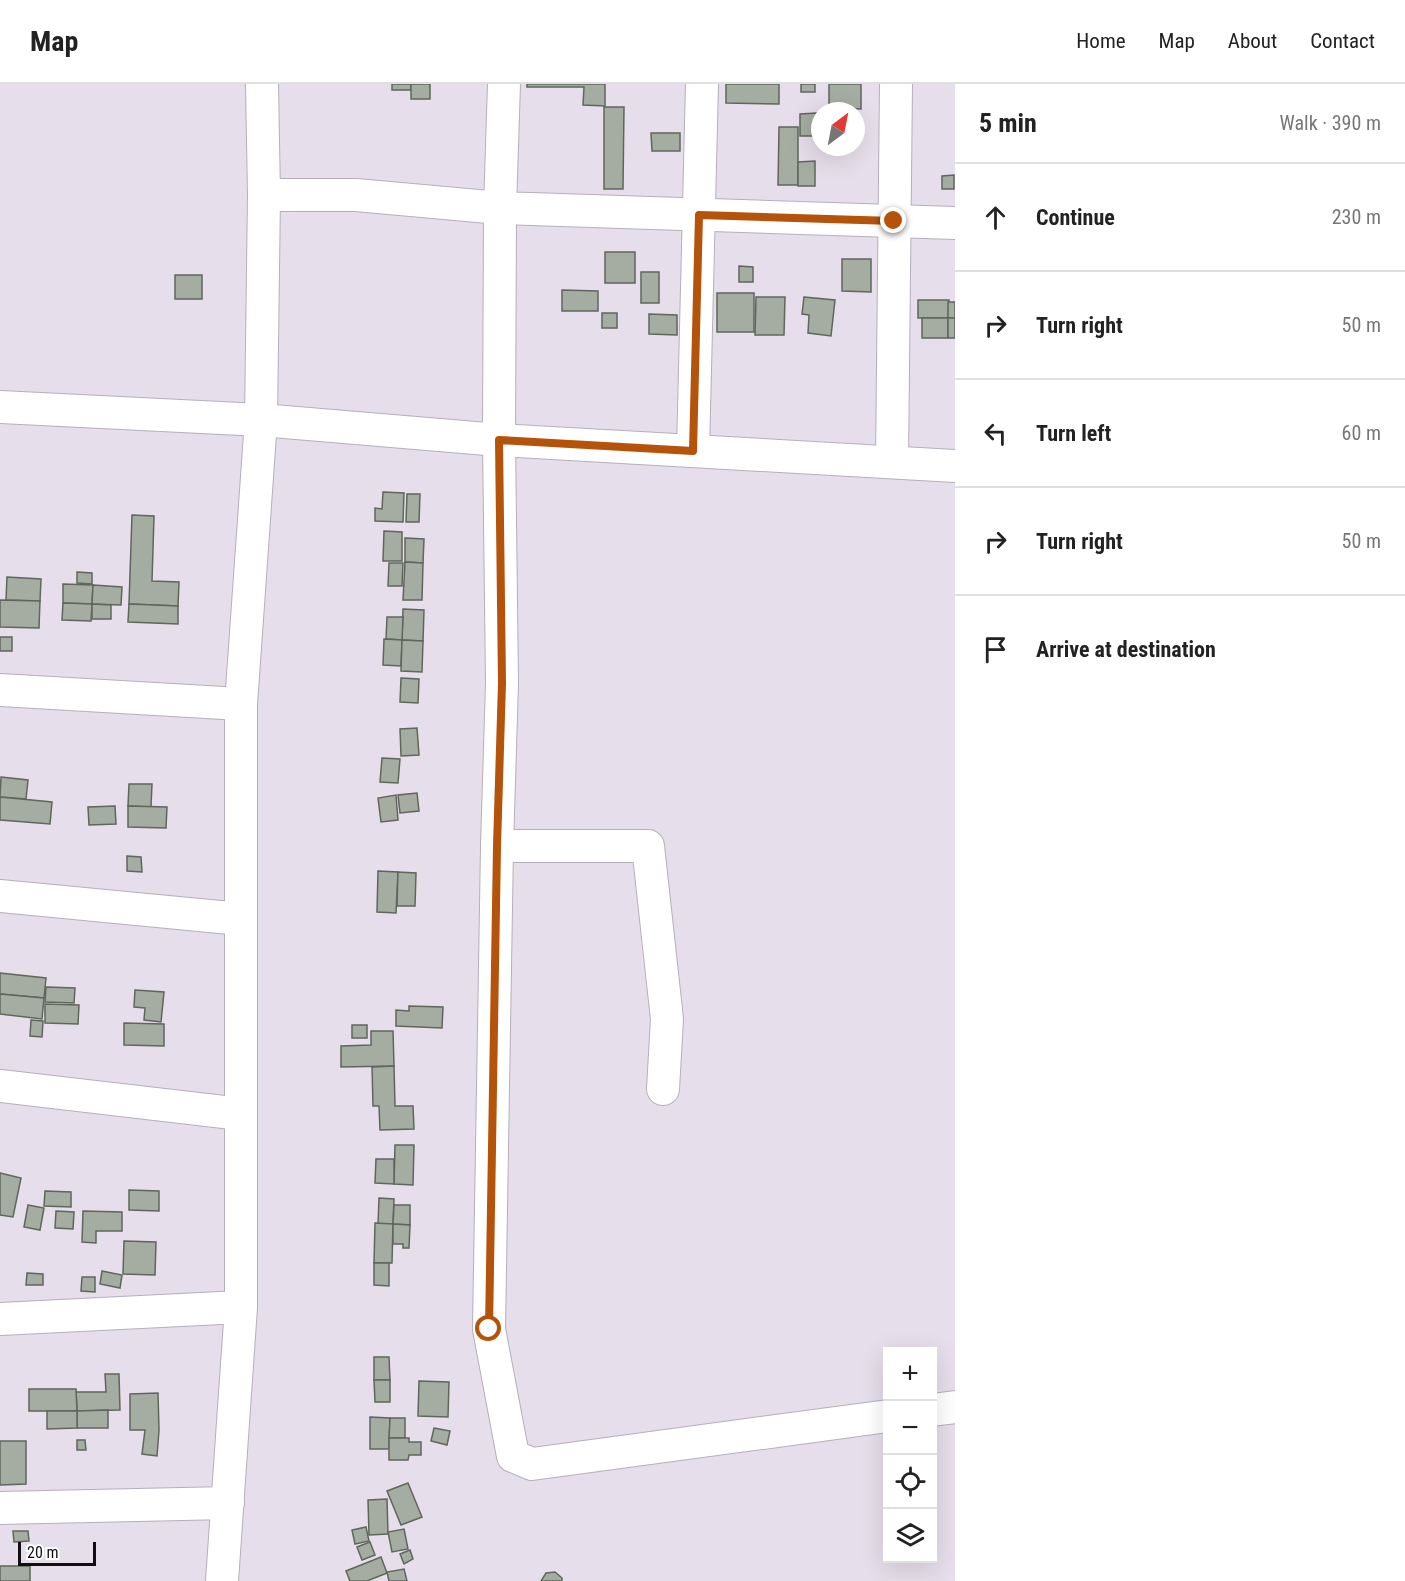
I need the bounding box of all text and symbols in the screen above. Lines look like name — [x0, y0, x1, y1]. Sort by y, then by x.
text: Map — [30, 25, 78, 58]
text: Home — [1076, 29, 1126, 53]
text: Map — [1159, 29, 1195, 53]
text: About — [1228, 29, 1277, 53]
text: Contact — [1310, 29, 1375, 53]
north arrow — [811, 102, 865, 156]
text: 5 min — [979, 108, 1037, 138]
text: Walk · 390 m — [1280, 111, 1381, 135]
icon: ahead — [979, 201, 1012, 234]
text: Continue — [1036, 205, 1115, 230]
text: 230 m — [1332, 205, 1381, 229]
route end — [880, 207, 906, 233]
icon: right — [979, 309, 1012, 342]
text: Turn right — [1036, 313, 1123, 338]
text: 50 m — [1342, 313, 1381, 337]
icon: left — [979, 417, 1012, 450]
text: Turn left — [1036, 421, 1111, 446]
text: 60 m — [1342, 421, 1381, 445]
icon: right — [979, 525, 1012, 558]
text: Turn right — [1036, 529, 1123, 554]
text: 50 m — [1342, 529, 1381, 553]
icon: arrive — [979, 633, 1012, 666]
text: Arrive at destination — [1036, 637, 1216, 662]
route start — [475, 1315, 501, 1341]
map controls — [883, 1347, 937, 1563]
button: + — [883, 1347, 937, 1401]
button: − — [883, 1401, 937, 1455]
button: locate — [883, 1455, 937, 1509]
button: layers — [883, 1509, 937, 1563]
scale bar — [18, 1539, 96, 1566]
text: 20 m — [27, 1543, 59, 1562]

